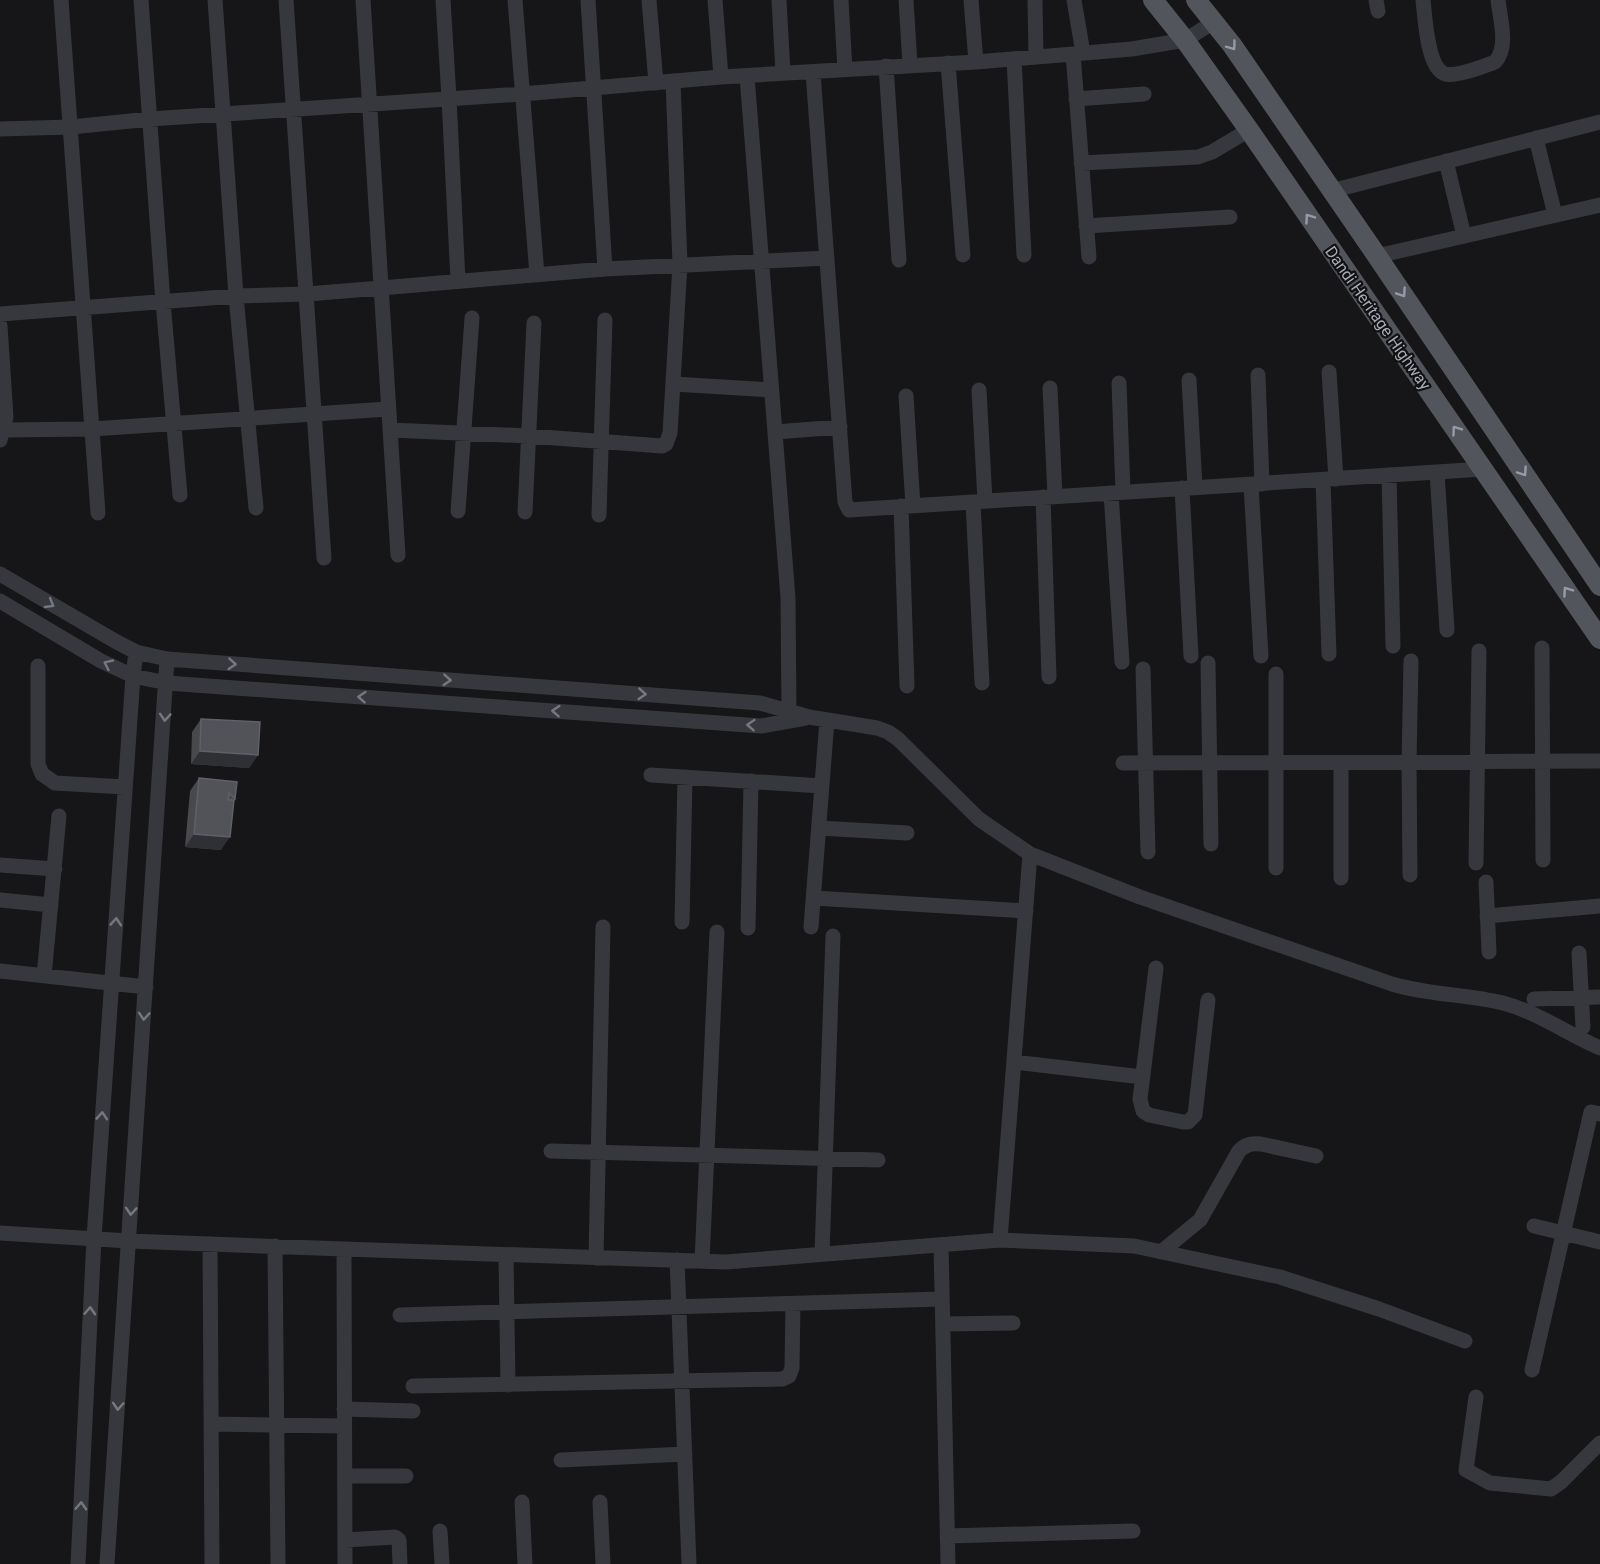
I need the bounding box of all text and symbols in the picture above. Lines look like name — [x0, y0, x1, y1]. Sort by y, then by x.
one-way arrow — [1225, 39, 1236, 50]
one-way arrow — [1305, 214, 1316, 225]
street label: Dandi Heritage Highway — [1321, 243, 1435, 394]
one-way arrow — [1395, 287, 1407, 297]
one-way arrow — [1452, 426, 1463, 437]
one-way arrow — [1516, 465, 1527, 476]
one-way arrow — [1563, 586, 1574, 597]
one-way arrow — [44, 596, 54, 608]
one-way arrow — [227, 657, 236, 670]
one-way arrow — [103, 660, 114, 672]
one-way arrow — [443, 673, 452, 686]
one-way arrow — [637, 687, 646, 700]
one-way arrow — [357, 691, 366, 704]
one-way arrow — [552, 705, 561, 718]
one-way arrow — [158, 713, 171, 722]
one-way arrow — [746, 719, 755, 732]
one-way arrow — [109, 917, 122, 926]
one-way arrow — [138, 1012, 151, 1021]
one-way arrow — [96, 1112, 109, 1121]
one-way arrow — [125, 1207, 138, 1216]
one-way arrow — [84, 1306, 97, 1315]
one-way arrow — [111, 1401, 124, 1410]
one-way arrow — [75, 1501, 88, 1510]

